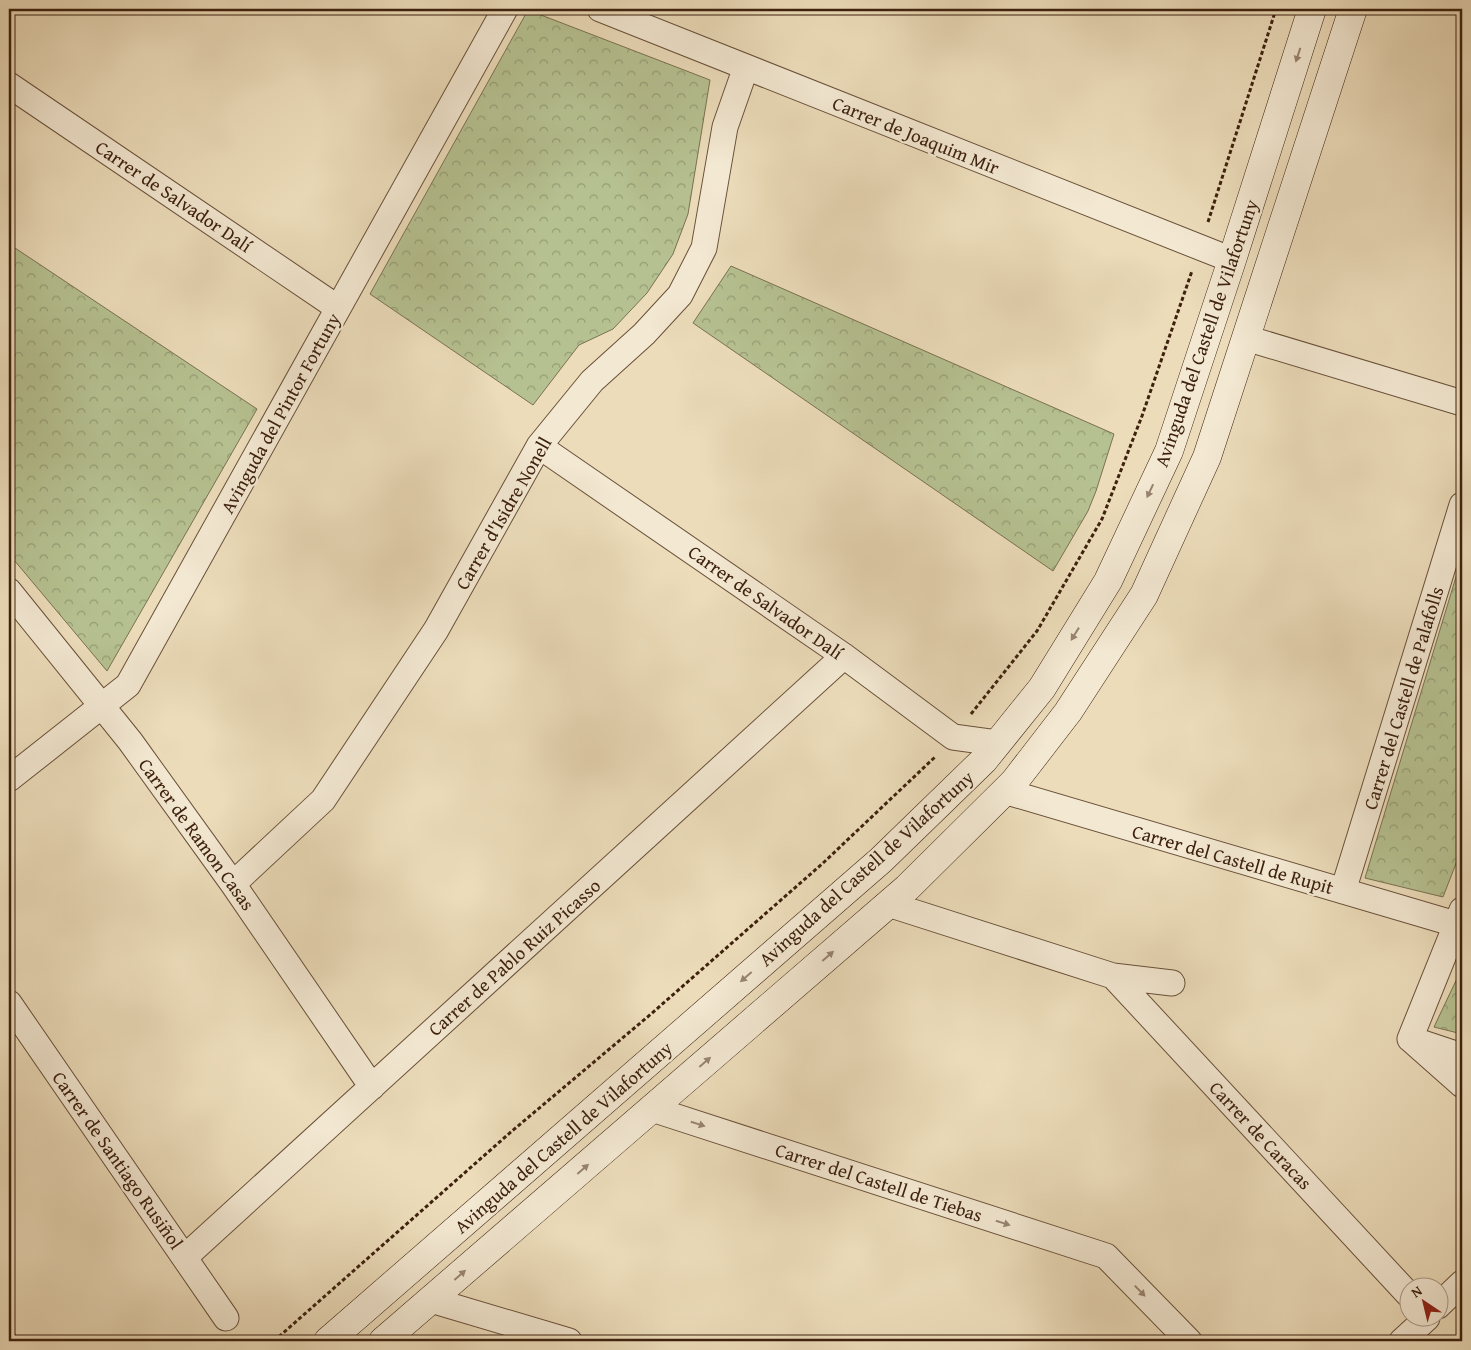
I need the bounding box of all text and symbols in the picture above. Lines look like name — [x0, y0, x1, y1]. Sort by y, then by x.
one-way arrow — [1293, 48, 1301, 63]
street label: Carrer de Joaquim Mir — [828, 89, 1004, 181]
street label: Carrer de Salvador Dalí — [90, 133, 258, 259]
street label: Avinguda del Castell de Vilafortuny — [1147, 195, 1265, 470]
street label: Avinguda del Pintor Fortuny — [213, 307, 347, 518]
street label: Carrer d'Isidre Nonell — [448, 431, 558, 595]
one-way arrow — [1146, 484, 1154, 498]
street label: Carrer de Salvador Dalí — [683, 538, 850, 666]
street label: Carrer del Castell de Palafolls — [1356, 583, 1450, 813]
one-way arrow — [1070, 628, 1080, 641]
street label: Carrer de Ramon Casas — [132, 752, 262, 916]
street label: Avinguda del Castell de Vilafortuny — [752, 763, 980, 972]
street label: Carrer del Castell de Rupit — [1129, 817, 1337, 901]
street label: Carrer de Pablo Ruiz Picasso — [421, 872, 607, 1042]
one-way arrow — [822, 950, 834, 962]
one-way arrow — [741, 971, 753, 983]
street label: Avinguda del Castell de Vilafortuny — [448, 1034, 679, 1240]
one-way arrow — [699, 1057, 712, 1068]
street label: Carrer de Santiago Rusiñol — [46, 1065, 190, 1255]
street label: Carrer de Caracas — [1203, 1074, 1319, 1196]
one-way arrow — [691, 1120, 706, 1128]
street label: Carrer del Castell de Tiebas — [772, 1135, 986, 1229]
one-way arrow — [576, 1163, 589, 1174]
one-way arrow — [995, 1219, 1010, 1227]
one-way arrow — [453, 1269, 465, 1281]
north arrow — [1398, 1278, 1448, 1328]
text: N — [1407, 1280, 1427, 1302]
one-way arrow — [1134, 1285, 1146, 1297]

